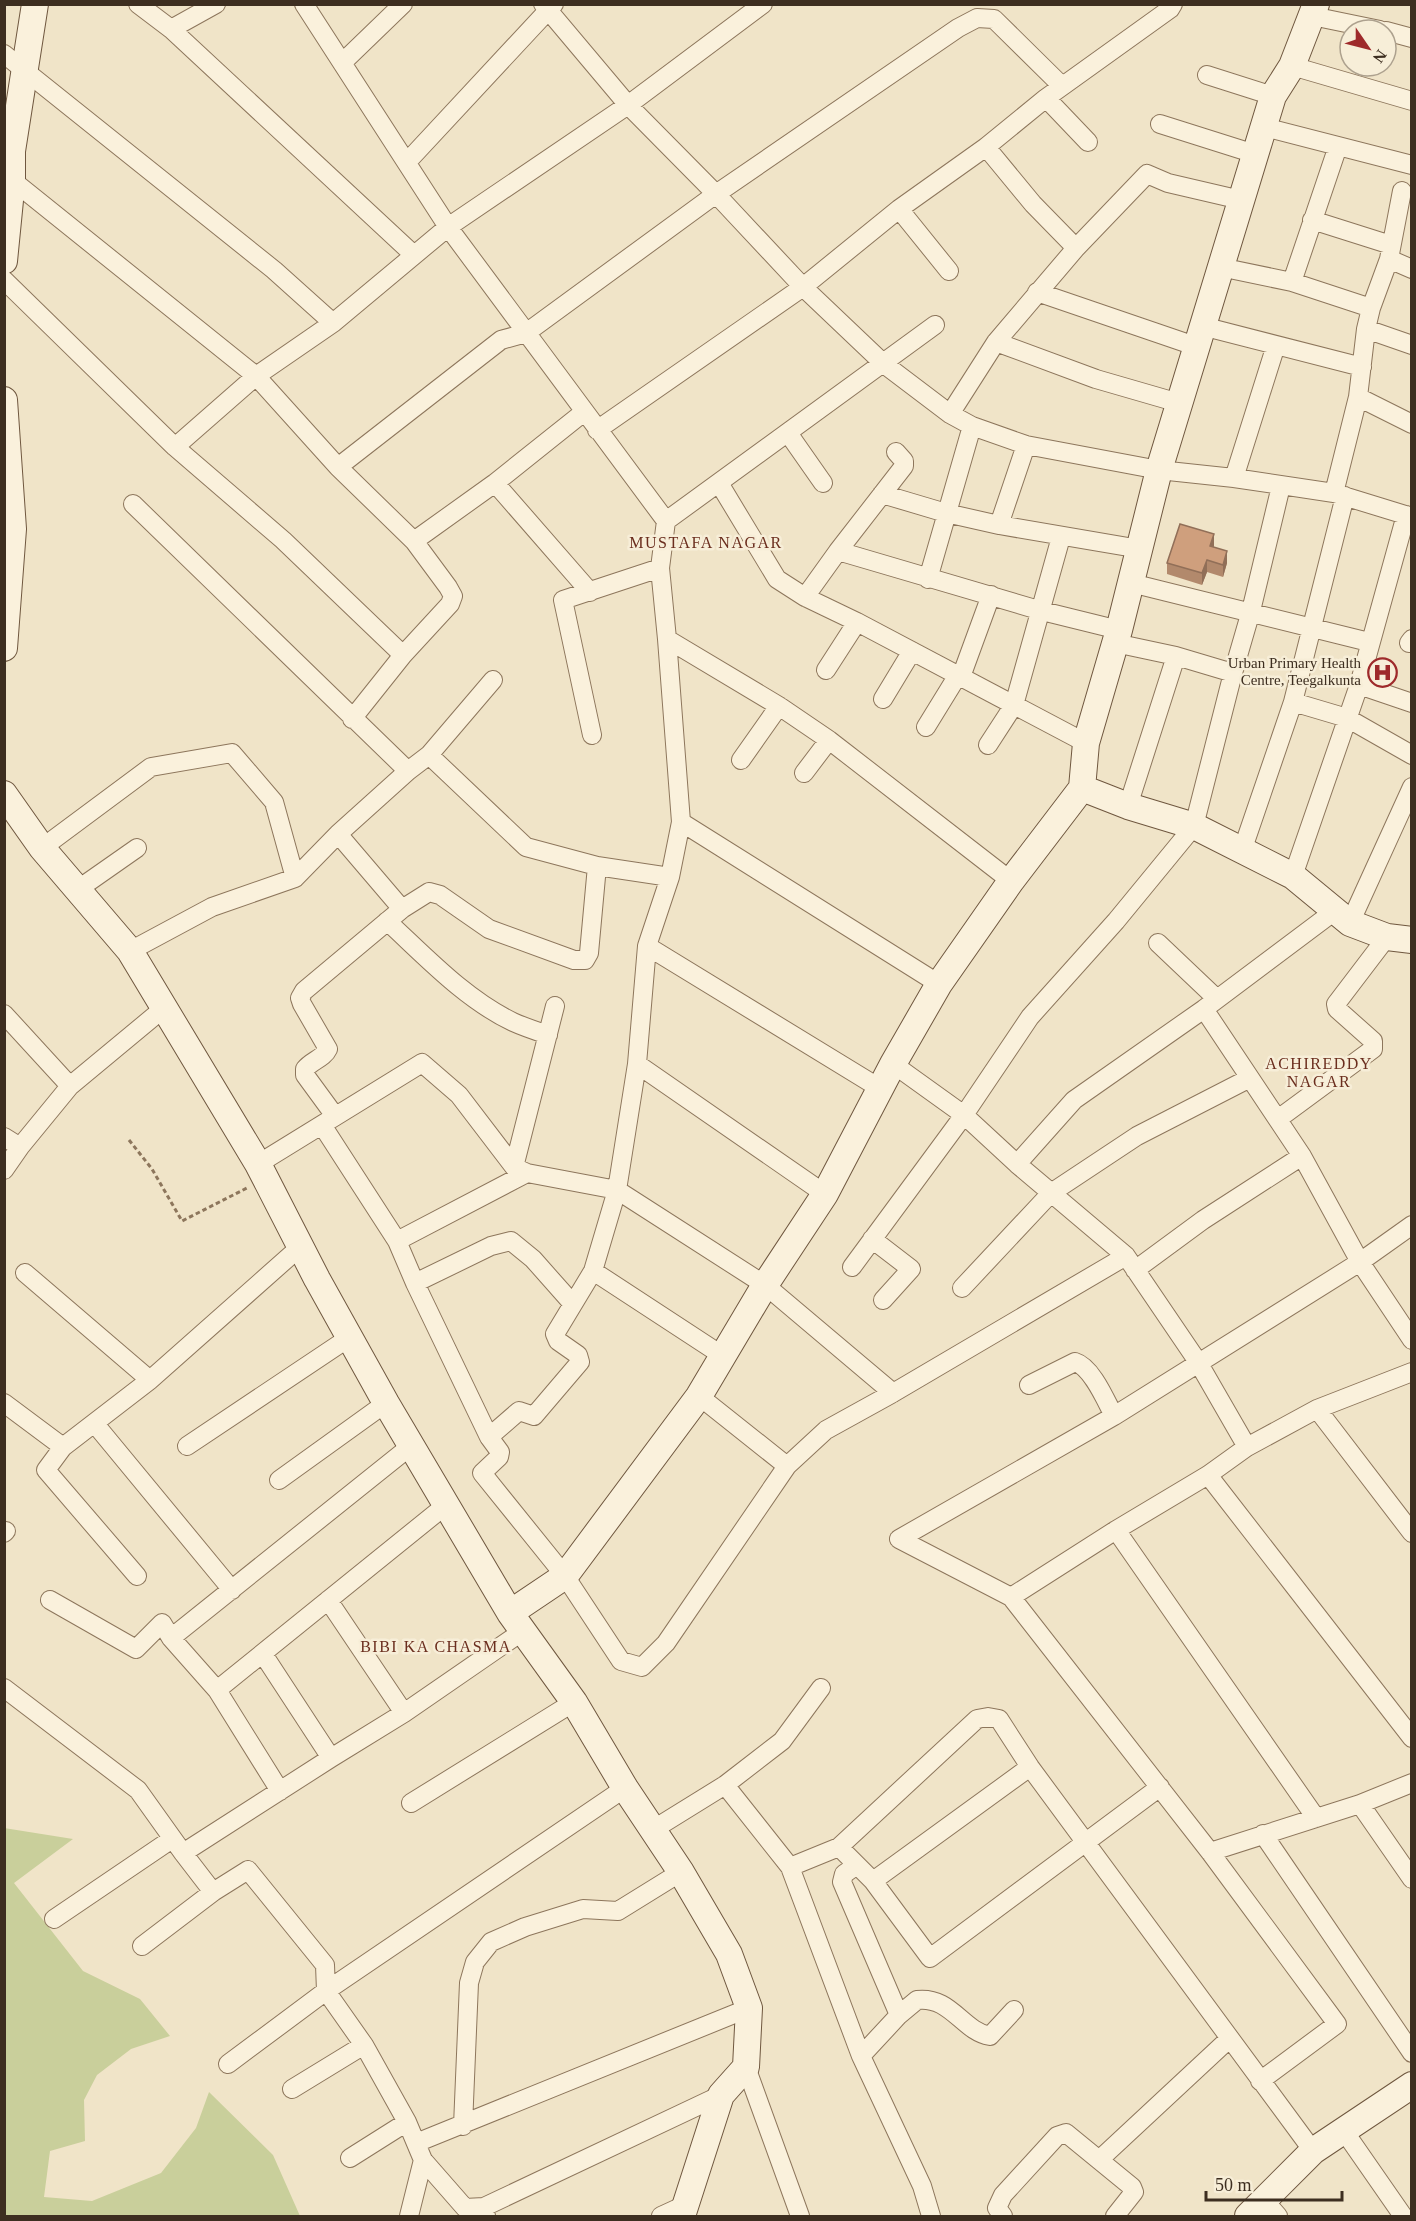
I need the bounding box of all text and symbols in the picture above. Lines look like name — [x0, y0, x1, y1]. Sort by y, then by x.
north arrow — [1338, 18, 1398, 78]
text: N — [1369, 47, 1390, 66]
district label: MUSTAFA NAGAR — [629, 534, 783, 551]
place label: Urban Primary Health Centre, Teegalkunta — [1228, 655, 1361, 688]
hospital icon: Urban Primary Health Centre, Teegalkunta — [1366, 656, 1398, 688]
district label: ACHIREDDY NAGAR — [1265, 1055, 1373, 1090]
district label: BIBI KA CHASMA — [360, 1638, 512, 1655]
scale bar — [1206, 2164, 1342, 2202]
text: 50 m — [1215, 2175, 1252, 2195]

